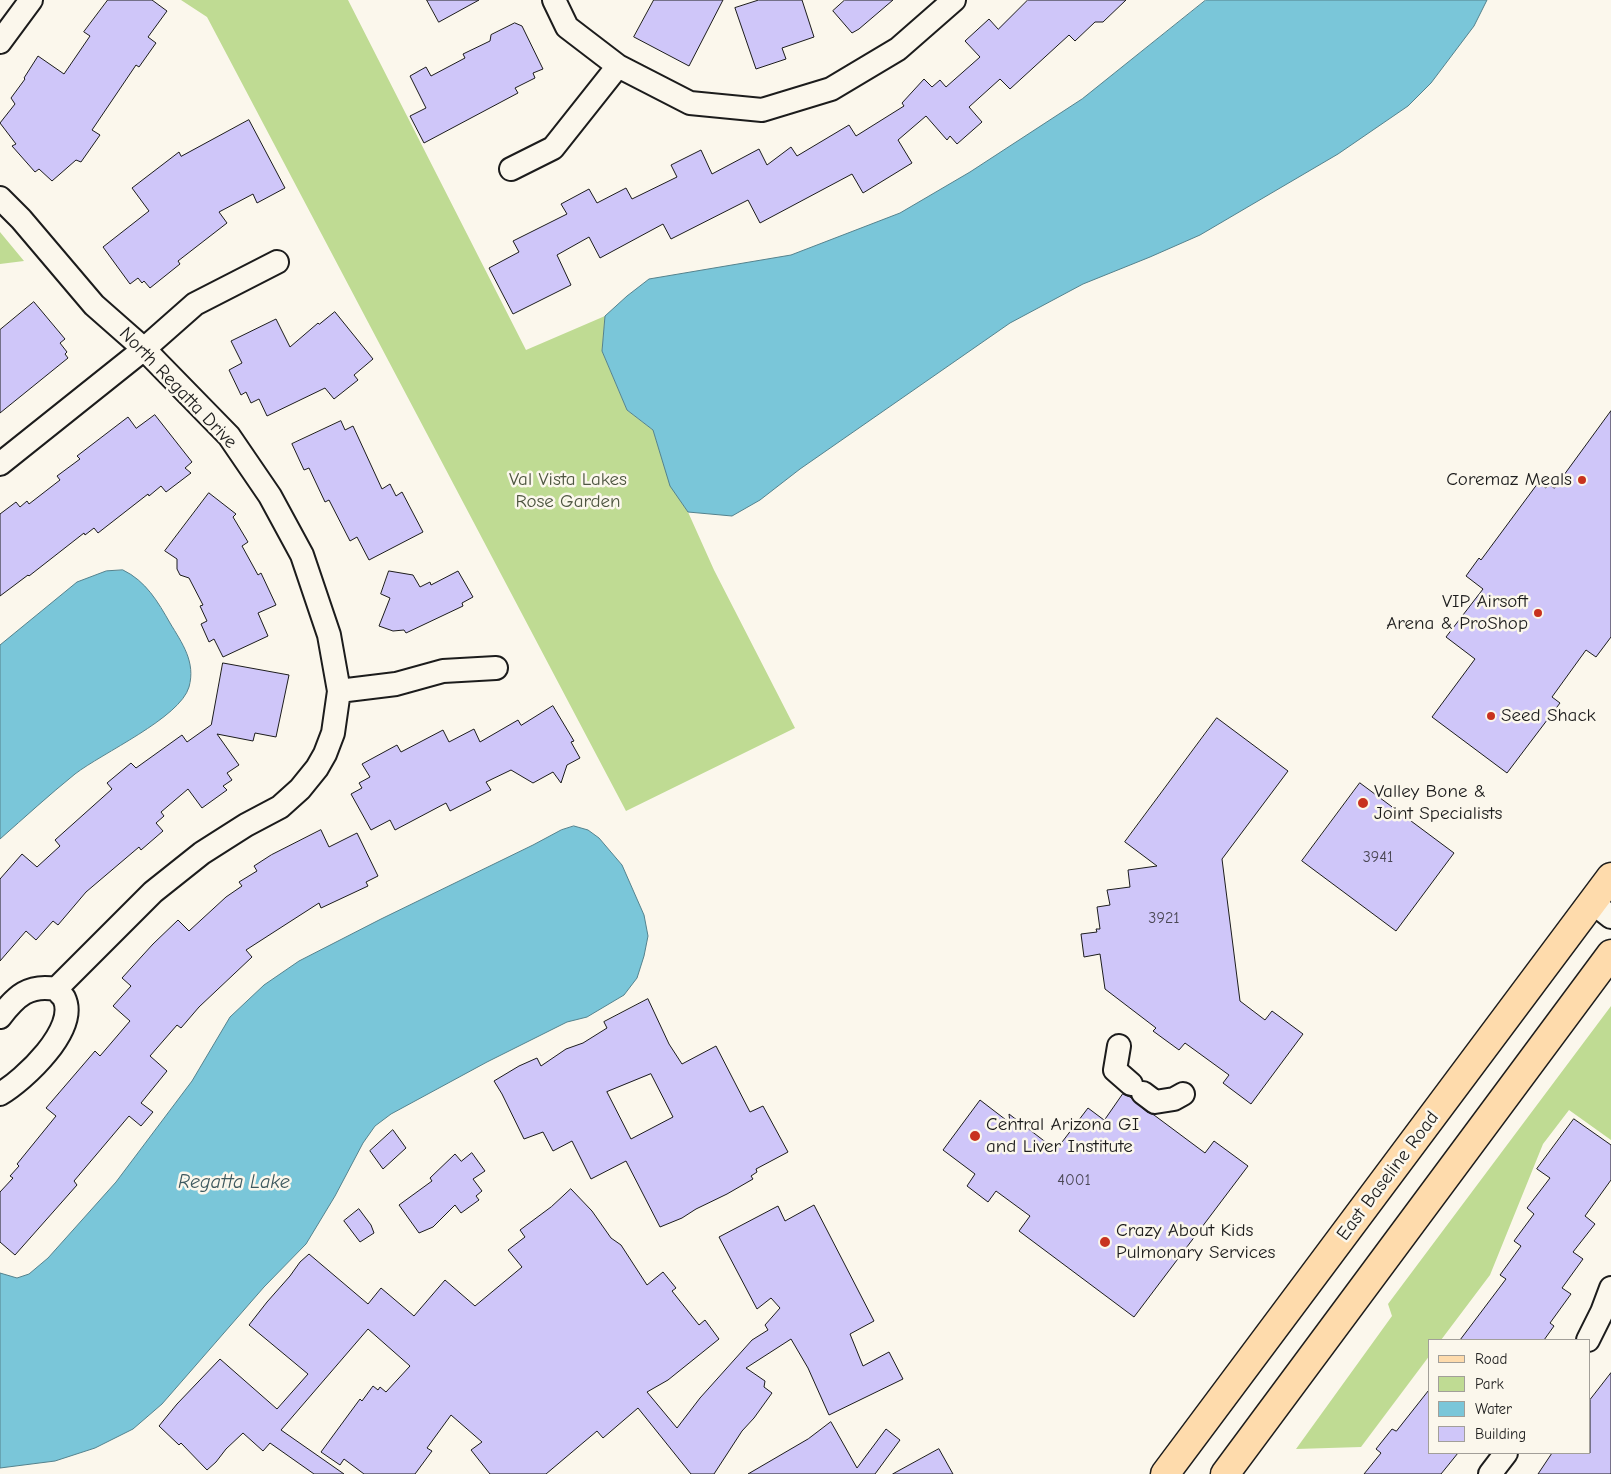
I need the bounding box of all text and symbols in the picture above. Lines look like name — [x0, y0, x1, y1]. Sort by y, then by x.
street label: North Regatta Drive — [114, 323, 242, 453]
park label: Val Vista Lakes Rose Garden — [509, 469, 627, 513]
place label: Coremaz Meals — [1446, 469, 1572, 491]
marker: Coremaz Meals — [1576, 474, 1588, 486]
place label: VIP Airsoft Arena & ProShop — [1386, 591, 1528, 635]
marker: VIP Airsoft Arena & ProShop — [1532, 607, 1544, 619]
place label: Seed Shack — [1501, 705, 1596, 727]
marker: Seed Shack — [1485, 710, 1497, 722]
place label: Valley Bone & Joint Specialists — [1374, 781, 1502, 825]
marker: Valley Bone & Joint Specialists — [1356, 796, 1370, 810]
house number: 3941 — [1363, 847, 1393, 867]
house number: 3921 — [1148, 908, 1180, 928]
street label: East Baseline Road — [1332, 1107, 1444, 1245]
place label: Central Arizona GI and Liver Institute — [986, 1114, 1139, 1158]
marker: Central Arizona GI and Liver Institute — [968, 1129, 982, 1143]
water label: Regatta Lake — [178, 1170, 290, 1194]
house number: 4001 — [1057, 1170, 1091, 1190]
place label: Crazy About Kids Pulmonary Services — [1116, 1220, 1275, 1264]
marker: Crazy About Kids Pulmonary Services — [1098, 1235, 1112, 1249]
legend — [1428, 1339, 1591, 1454]
text: Road — [1475, 1350, 1507, 1368]
text: Park — [1475, 1375, 1504, 1393]
text: Water — [1475, 1400, 1512, 1418]
text: Building — [1475, 1425, 1526, 1443]

